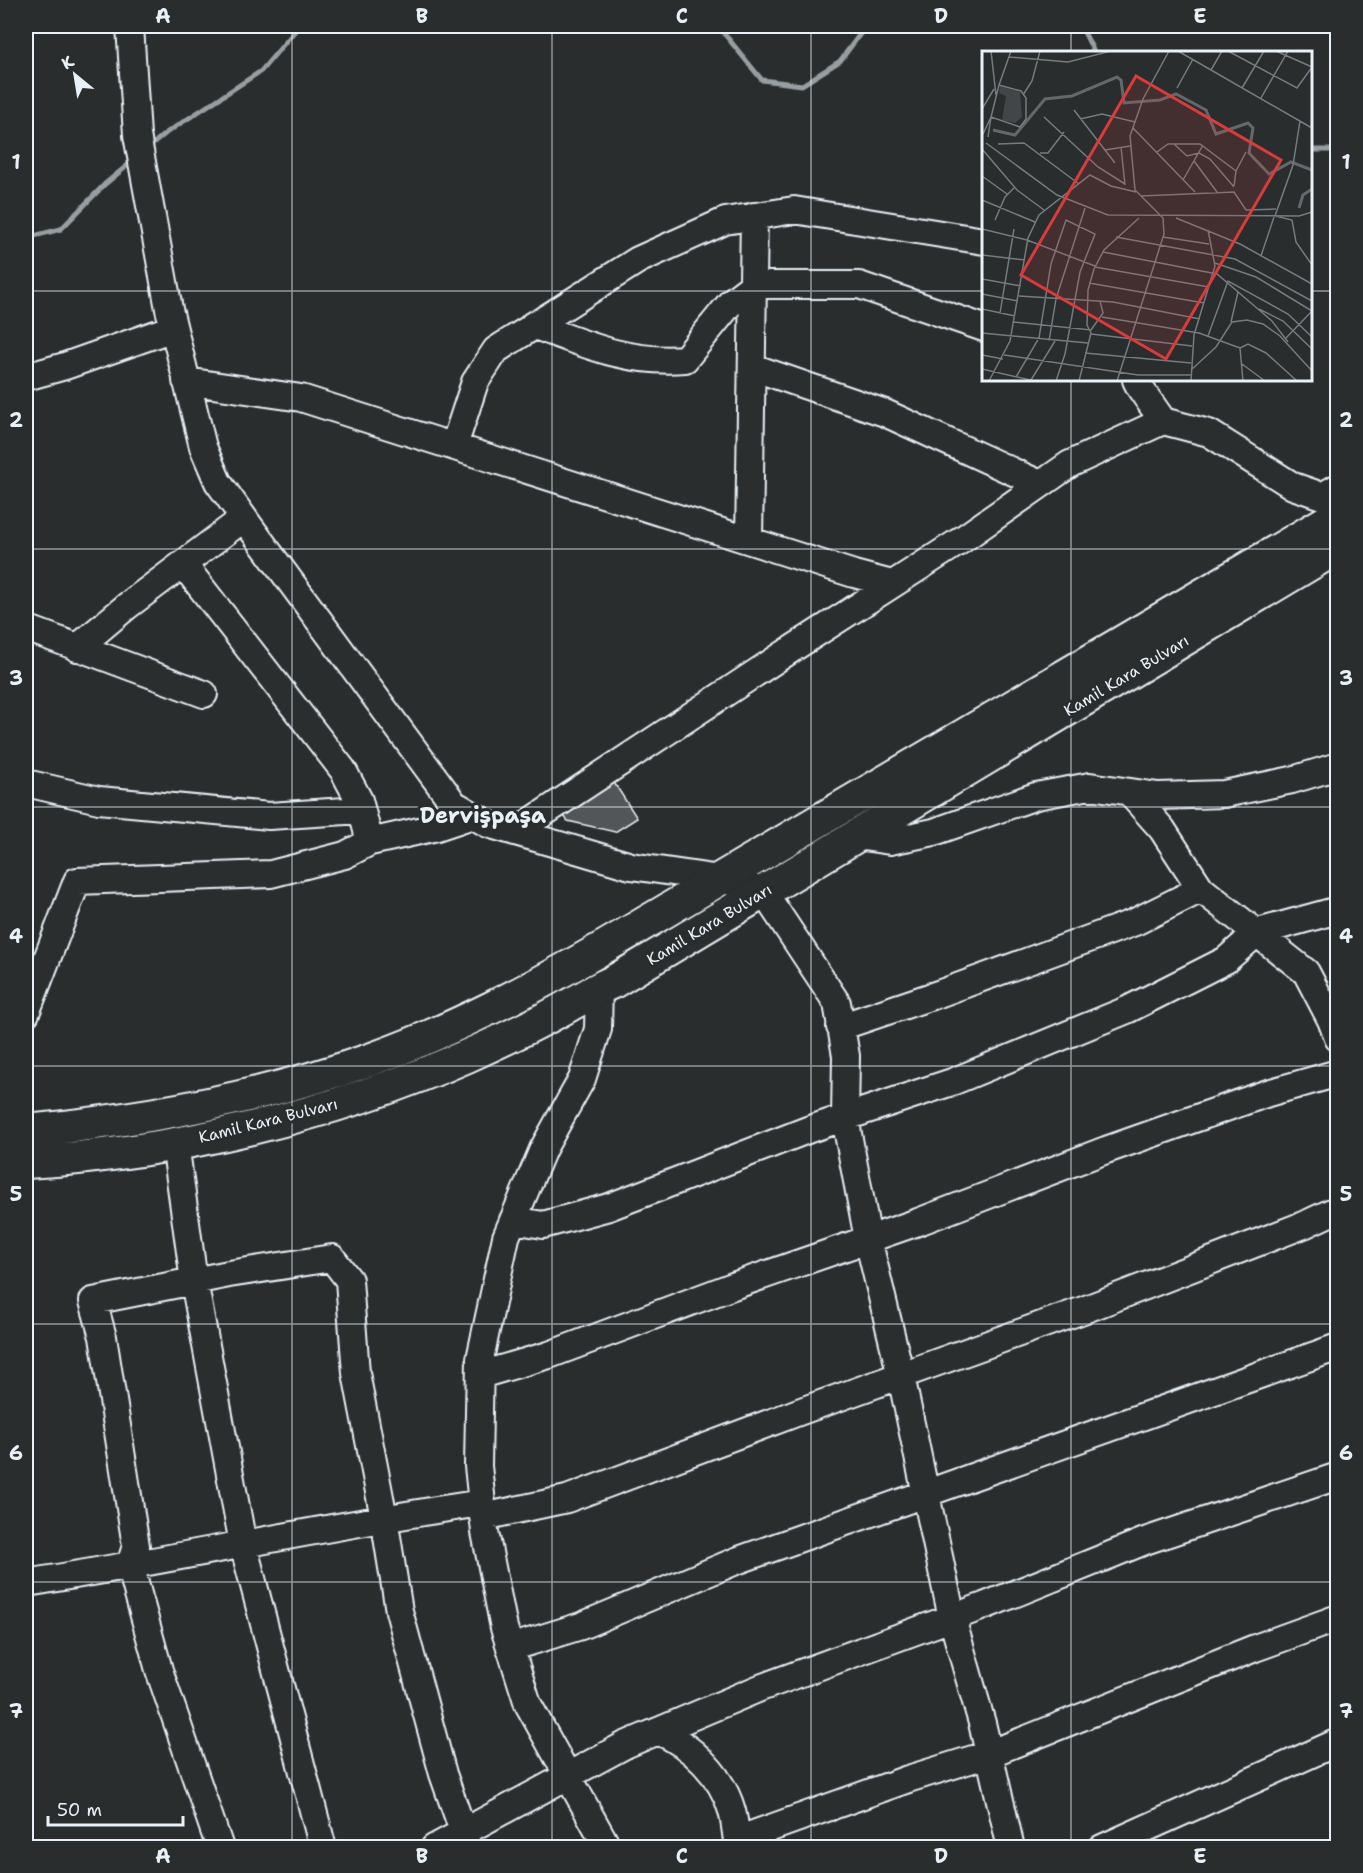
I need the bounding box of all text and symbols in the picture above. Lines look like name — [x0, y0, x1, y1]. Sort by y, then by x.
text: A — [155, 3, 171, 29]
text: B — [416, 3, 428, 29]
text: C — [676, 3, 688, 29]
text: D — [934, 3, 948, 29]
text: E — [1193, 3, 1207, 29]
north arrow — [45, 45, 105, 105]
text: K — [58, 51, 78, 74]
inset map — [982, 51, 1312, 381]
text: 1 — [11, 149, 21, 175]
text: 1 — [1341, 149, 1351, 175]
text: 2 — [9, 407, 23, 433]
text: 2 — [1339, 407, 1353, 433]
street label: Kamil Kara Bulvarı — [1060, 630, 1193, 721]
text: 3 — [9, 665, 23, 691]
text: 3 — [1339, 665, 1353, 691]
district label: Dervişpaşa — [420, 801, 546, 830]
street label: Kamil Kara Bulvarı — [643, 879, 776, 970]
text: 4 — [9, 923, 23, 949]
text: 4 — [1339, 923, 1353, 949]
street label: Kamil Kara Bulvarı — [196, 1093, 340, 1148]
text: 5 — [10, 1181, 22, 1207]
text: 5 — [1340, 1181, 1352, 1207]
text: 6 — [9, 1440, 23, 1466]
text: 6 — [1339, 1440, 1353, 1466]
text: 7 — [9, 1698, 23, 1724]
text: 7 — [1339, 1698, 1353, 1724]
scale bar — [48, 1789, 183, 1827]
text: 50 m — [57, 1798, 102, 1822]
text: A — [155, 1843, 171, 1869]
text: B — [416, 1843, 428, 1869]
text: C — [676, 1843, 688, 1869]
text: D — [934, 1843, 948, 1869]
text: E — [1193, 1843, 1207, 1869]

